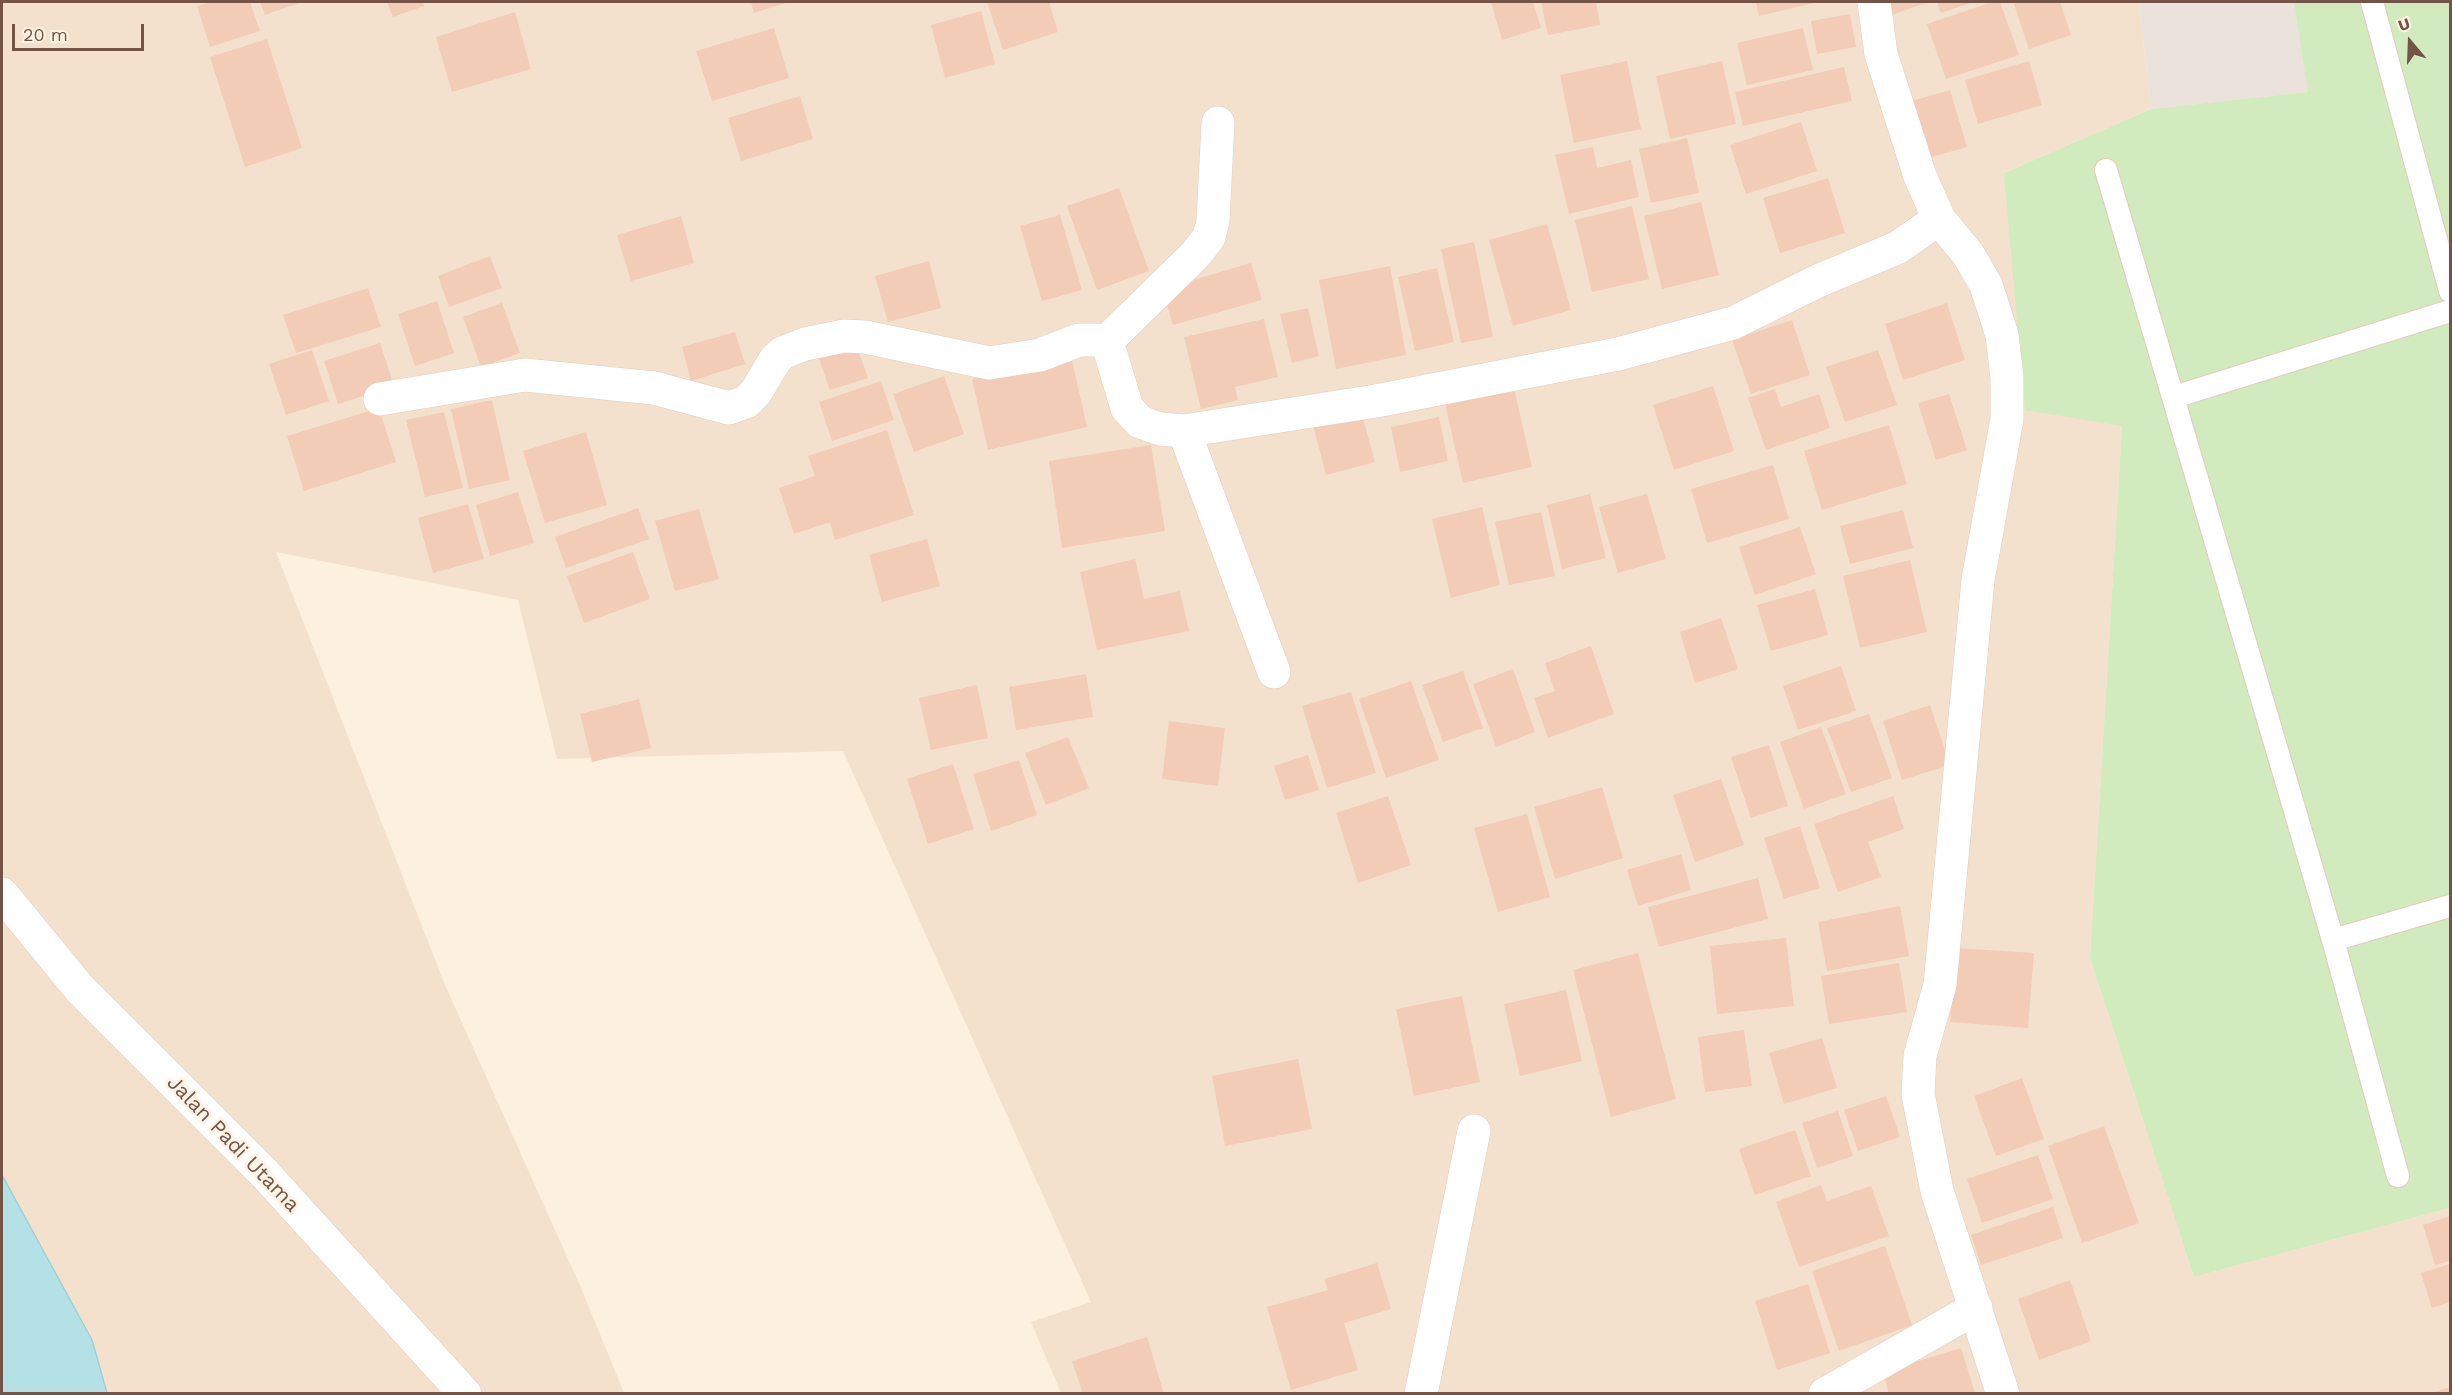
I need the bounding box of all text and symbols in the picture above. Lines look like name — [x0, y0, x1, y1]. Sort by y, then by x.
scale bar — [15, 12, 147, 50]
north arrow — [2380, 12, 2440, 72]
text: U — [2396, 14, 2412, 35]
text: 20 m — [23, 24, 68, 45]
street label: Jalan Padi Utama — [161, 1071, 305, 1217]

